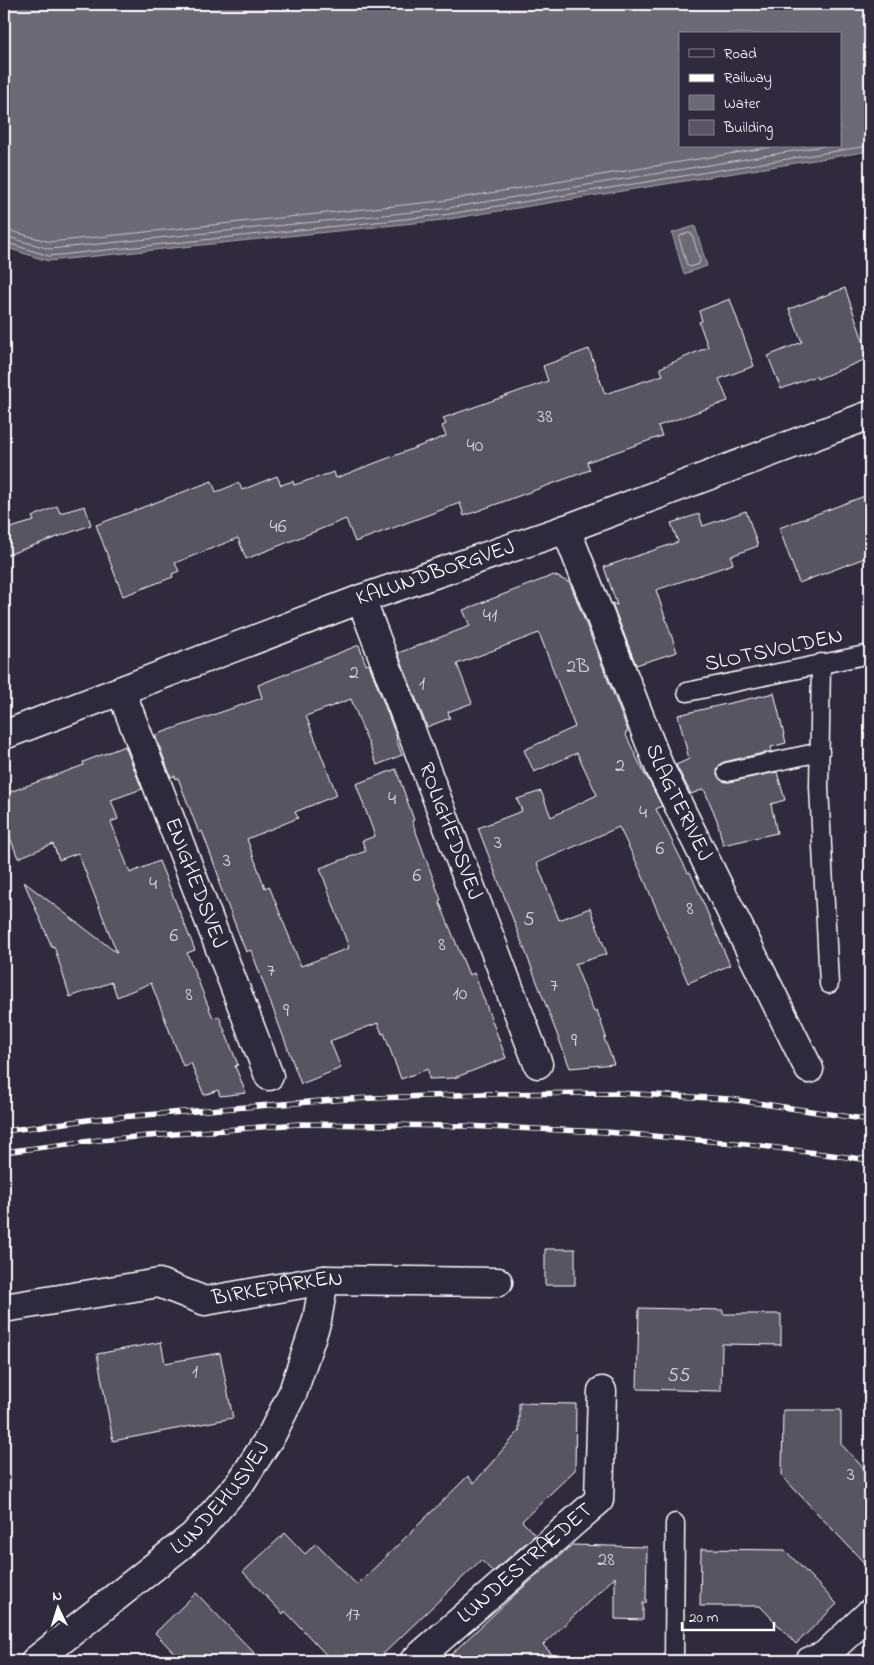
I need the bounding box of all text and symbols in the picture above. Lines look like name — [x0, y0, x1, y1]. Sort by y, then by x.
legend — [679, 32, 842, 148]
text: Road — [724, 43, 757, 65]
text: Railway — [724, 67, 772, 90]
text: Water — [724, 93, 760, 115]
text: Building — [723, 117, 773, 140]
house number: 38 — [537, 403, 553, 432]
house number: 40 — [467, 432, 484, 461]
house number: 46 — [269, 513, 287, 542]
street label: KALUNDBORGVEJ — [352, 532, 519, 615]
house number: 41 — [483, 602, 497, 631]
street label: SLOTSVOLDEN — [702, 621, 846, 681]
house number: 2B — [566, 653, 590, 682]
house number: 2 — [349, 659, 359, 688]
house number: 1 — [419, 670, 425, 699]
street label: SLAGTERIVEJ — [636, 739, 720, 867]
house number: 2 — [615, 752, 625, 781]
street label: ROLIGHEDSVEJ — [409, 758, 490, 905]
house number: 4 — [388, 785, 396, 814]
house number: 4 — [639, 799, 647, 828]
street label: ENIGHEDSVEJ — [155, 813, 235, 953]
house number: 3 — [494, 829, 502, 858]
house number: 6 — [656, 835, 665, 864]
house number: 3 — [223, 847, 231, 876]
house number: 6 — [413, 862, 422, 891]
house number: 4 — [149, 870, 157, 899]
house number: 8 — [686, 895, 694, 924]
house number: 5 — [523, 906, 535, 935]
house number: 6 — [170, 922, 179, 951]
house number: 8 — [438, 931, 446, 960]
house number: 7 — [267, 957, 275, 986]
house number: 7 — [550, 972, 558, 1001]
house number: 10 — [453, 980, 468, 1009]
house number: 8 — [185, 981, 193, 1010]
house number: 9 — [283, 997, 289, 1026]
house number: 9 — [571, 1027, 577, 1056]
street label: BIRKEPARKEN — [209, 1264, 343, 1316]
house number: 1 — [192, 1358, 198, 1387]
house number: 55 — [668, 1362, 690, 1391]
street label: LUNDEHUSVEJ — [164, 1435, 279, 1564]
house number: 3 — [847, 1461, 855, 1490]
street label: LUNDESTRÆDET — [451, 1495, 601, 1632]
house number: 28 — [597, 1546, 615, 1575]
north arrow — [32, 1582, 82, 1632]
text: N — [52, 1586, 63, 1607]
scale bar — [682, 1600, 774, 1632]
house number: 17 — [346, 1601, 360, 1630]
text: 20 m — [689, 1607, 719, 1629]

